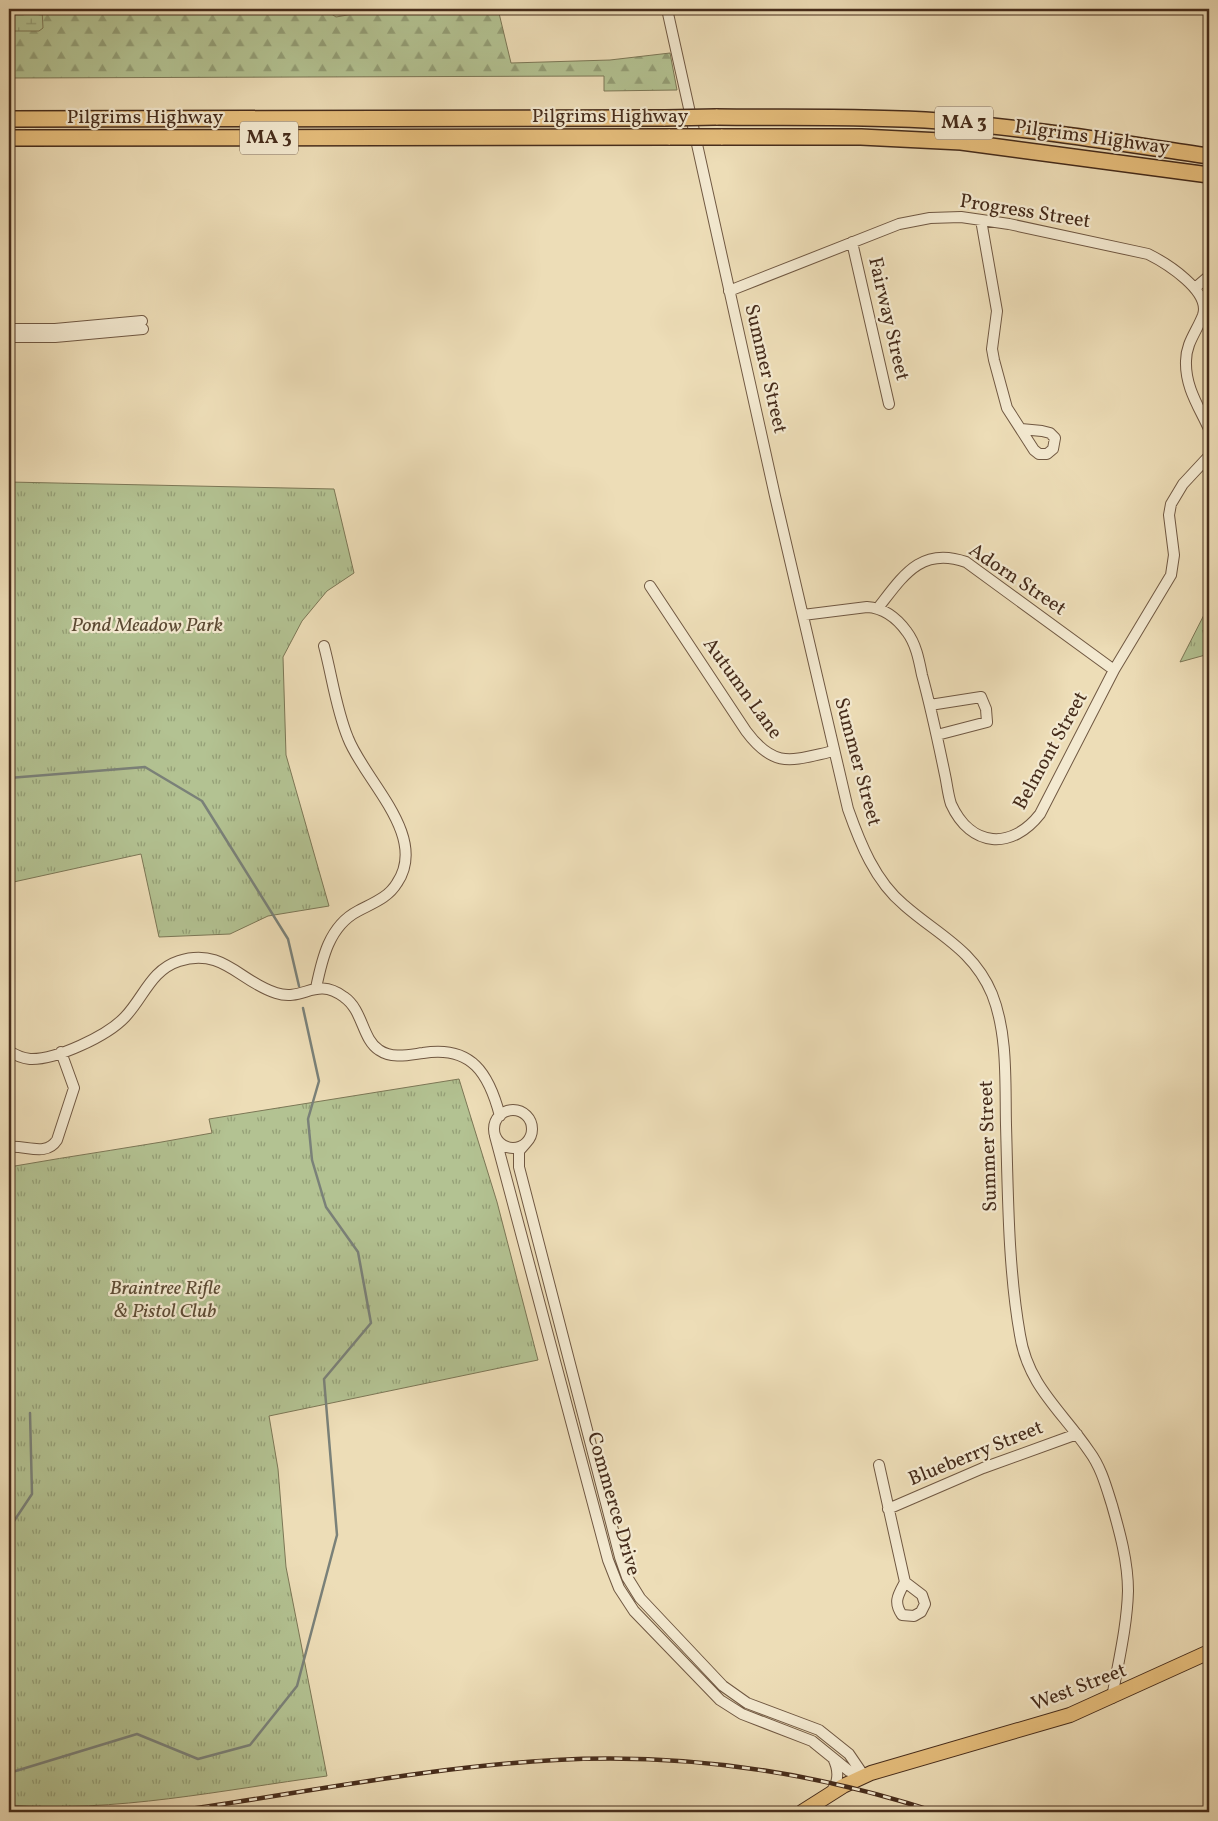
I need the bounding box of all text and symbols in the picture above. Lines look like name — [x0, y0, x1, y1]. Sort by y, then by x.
street label: Pilgrims Highway — [532, 103, 688, 131]
street label: Pilgrims Highway — [67, 104, 223, 132]
road number: MA 3 — [935, 106, 993, 140]
street label: Pilgrims Highway — [1013, 113, 1172, 163]
road number: MA 3 — [240, 122, 298, 154]
street label: Progress Street — [957, 188, 1093, 236]
street label: Fairway Street — [860, 254, 916, 384]
street label: Summer Street — [737, 302, 793, 436]
street label: Adorn Street — [963, 537, 1071, 623]
park label: Pond Meadow Park — [71, 612, 223, 640]
street label: Autumn Lane — [696, 632, 788, 746]
street label: Belmont Street — [1007, 687, 1095, 815]
street label: Summer Street — [826, 695, 888, 829]
street label: Summer Street — [973, 1080, 1005, 1212]
park label: Braintree Rifle & Pistol Club — [110, 1275, 221, 1326]
street label: Blueberry Street — [904, 1414, 1048, 1494]
street label: Commerce Drive — [579, 1429, 647, 1579]
street label: West Street — [1027, 1657, 1131, 1719]

